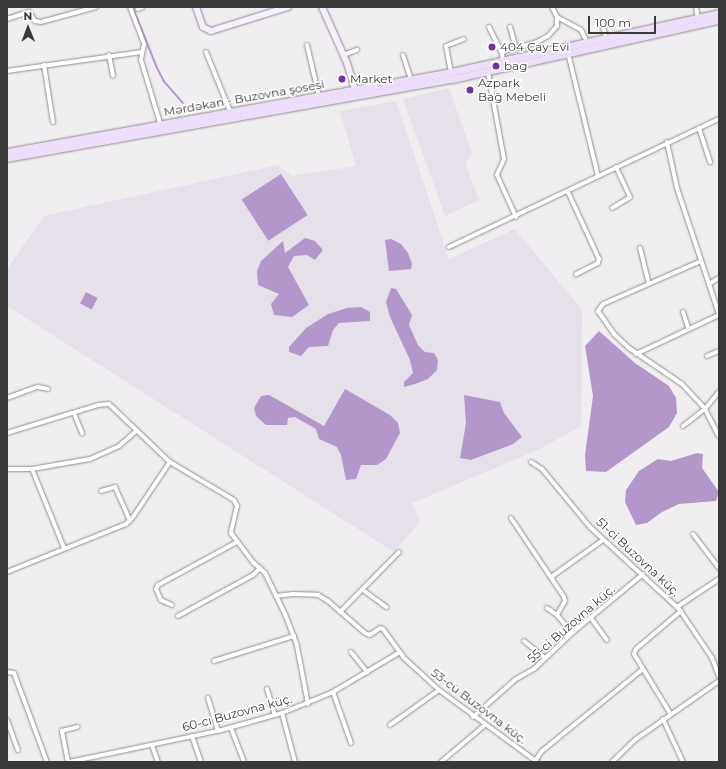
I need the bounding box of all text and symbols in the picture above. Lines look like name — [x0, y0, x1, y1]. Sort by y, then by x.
north arrow — [8, 8, 48, 48]
scale bar — [590, 8, 658, 34]
text: N — [23, 9, 32, 23]
text: 100 m — [595, 15, 631, 30]
place label: 404 Çay Evi — [500, 40, 569, 54]
marker: 404 Çay Evi — [487, 42, 497, 52]
place label: bag — [504, 59, 527, 73]
marker: bag — [491, 61, 501, 71]
place label: Market — [350, 72, 392, 86]
marker: Market — [337, 74, 347, 84]
place label: Azpark Bağ Mebeli — [478, 76, 546, 104]
street label: Mərdəkan - Buzovna şosesi — [163, 77, 325, 119]
marker: Azpark Bağ Mebeli — [465, 85, 475, 95]
street label: 51-ci Buzovna küç. — [593, 515, 683, 599]
street label: 55-ci Buzovna küç. — [524, 582, 618, 666]
street label: 53-cü Buzovna küç. — [428, 665, 530, 747]
street label: 60-cı Buzovna küç. — [180, 691, 294, 735]

